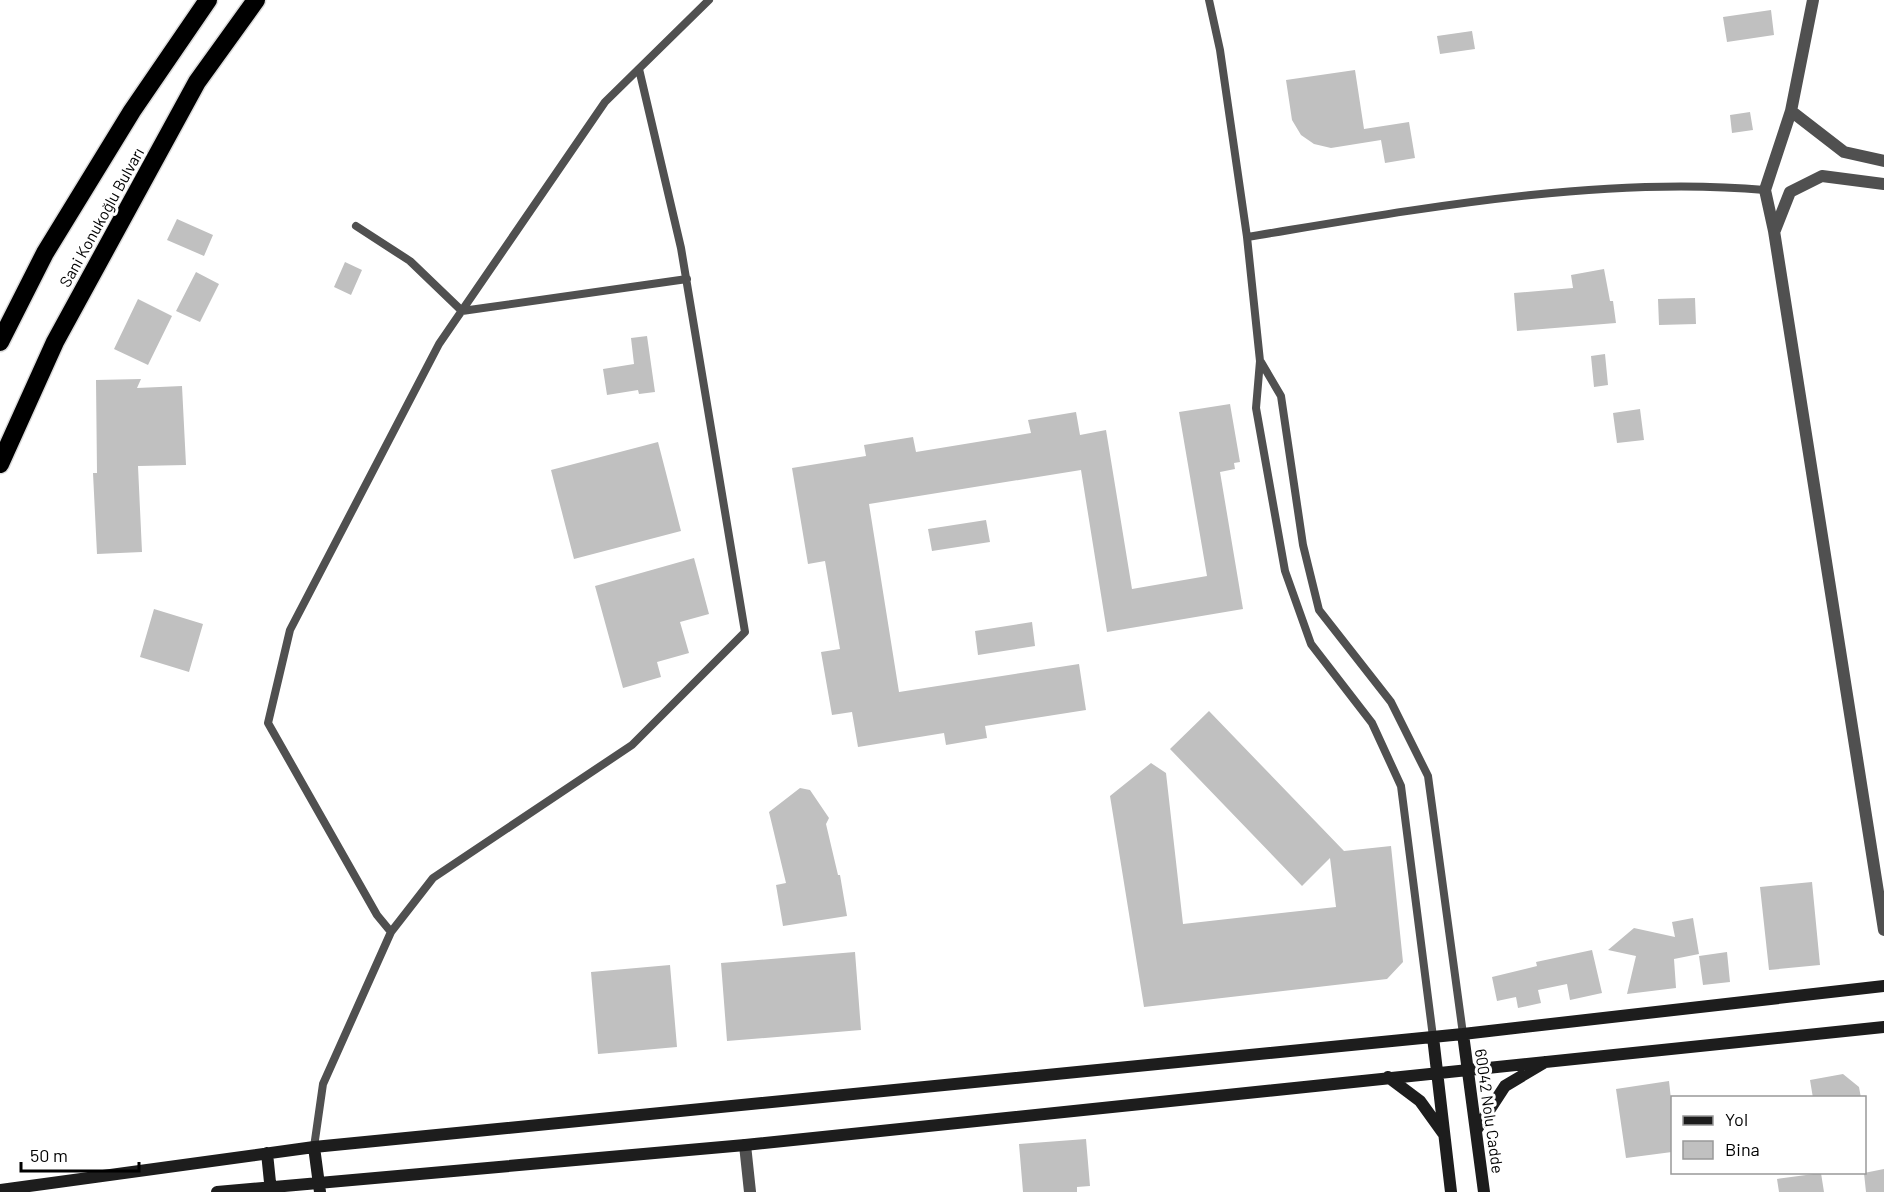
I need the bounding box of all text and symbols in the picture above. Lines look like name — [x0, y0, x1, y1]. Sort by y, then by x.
street label: Sani Konukoğlu Bulvarı — [55, 144, 147, 290]
street label: 60042 Nolu Cadde — [1472, 1047, 1508, 1175]
legend — [1671, 1096, 1866, 1174]
text: Yol — [1725, 1108, 1748, 1130]
scale bar — [21, 1135, 140, 1173]
text: Bina — [1725, 1138, 1760, 1160]
text: 50 m — [30, 1144, 68, 1166]

